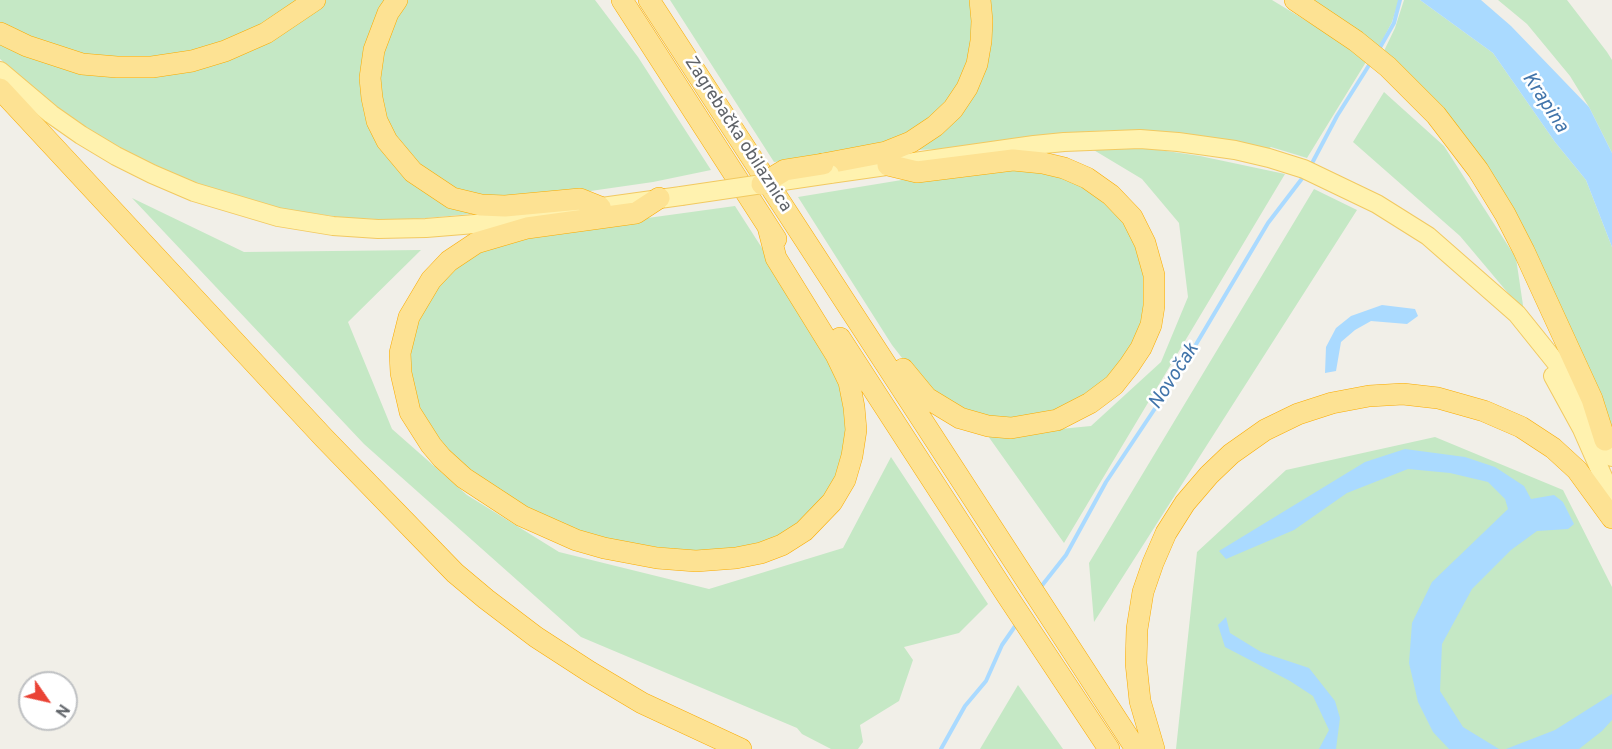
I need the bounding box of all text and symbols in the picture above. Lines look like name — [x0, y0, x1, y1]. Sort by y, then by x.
street label: Zagrebačka obilaznica — [679, 53, 795, 217]
water label: Krapina — [1516, 68, 1572, 138]
water label: Novočak — [1145, 339, 1205, 415]
north arrow — [18, 671, 78, 731]
text: N — [50, 700, 73, 720]

